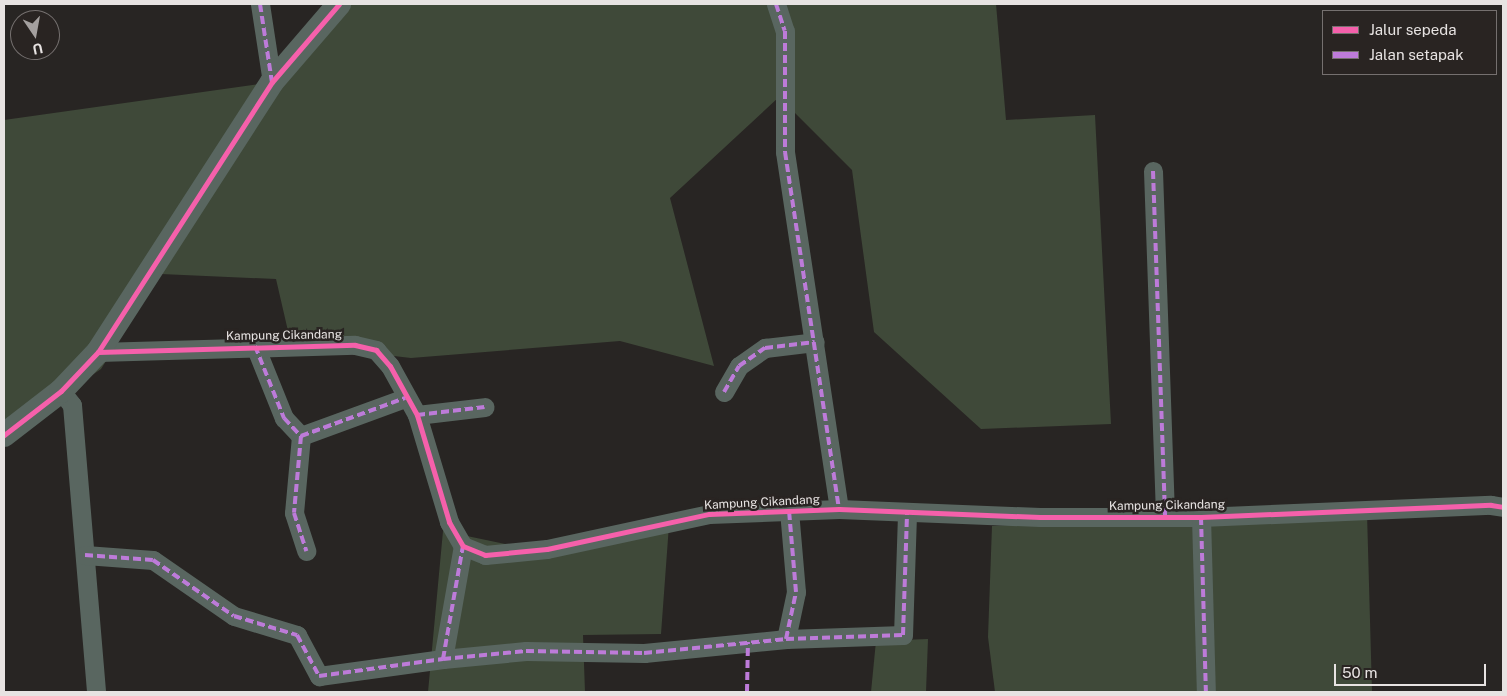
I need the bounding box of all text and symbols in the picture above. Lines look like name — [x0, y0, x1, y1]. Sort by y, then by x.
north arrow — [10, 10, 60, 60]
legend — [1322, 10, 1497, 75]
text: Jalur sepeda — [1369, 21, 1457, 38]
text: U — [31, 40, 45, 58]
text: Jalan setapak — [1369, 46, 1464, 63]
street label: Kampung Cikandang — [226, 328, 342, 344]
street label: Kampung Cikandang — [704, 493, 820, 513]
street label: Kampung Cikandang — [1109, 498, 1225, 514]
scale bar — [1337, 654, 1490, 686]
text: 50 m — [1342, 664, 1377, 681]

